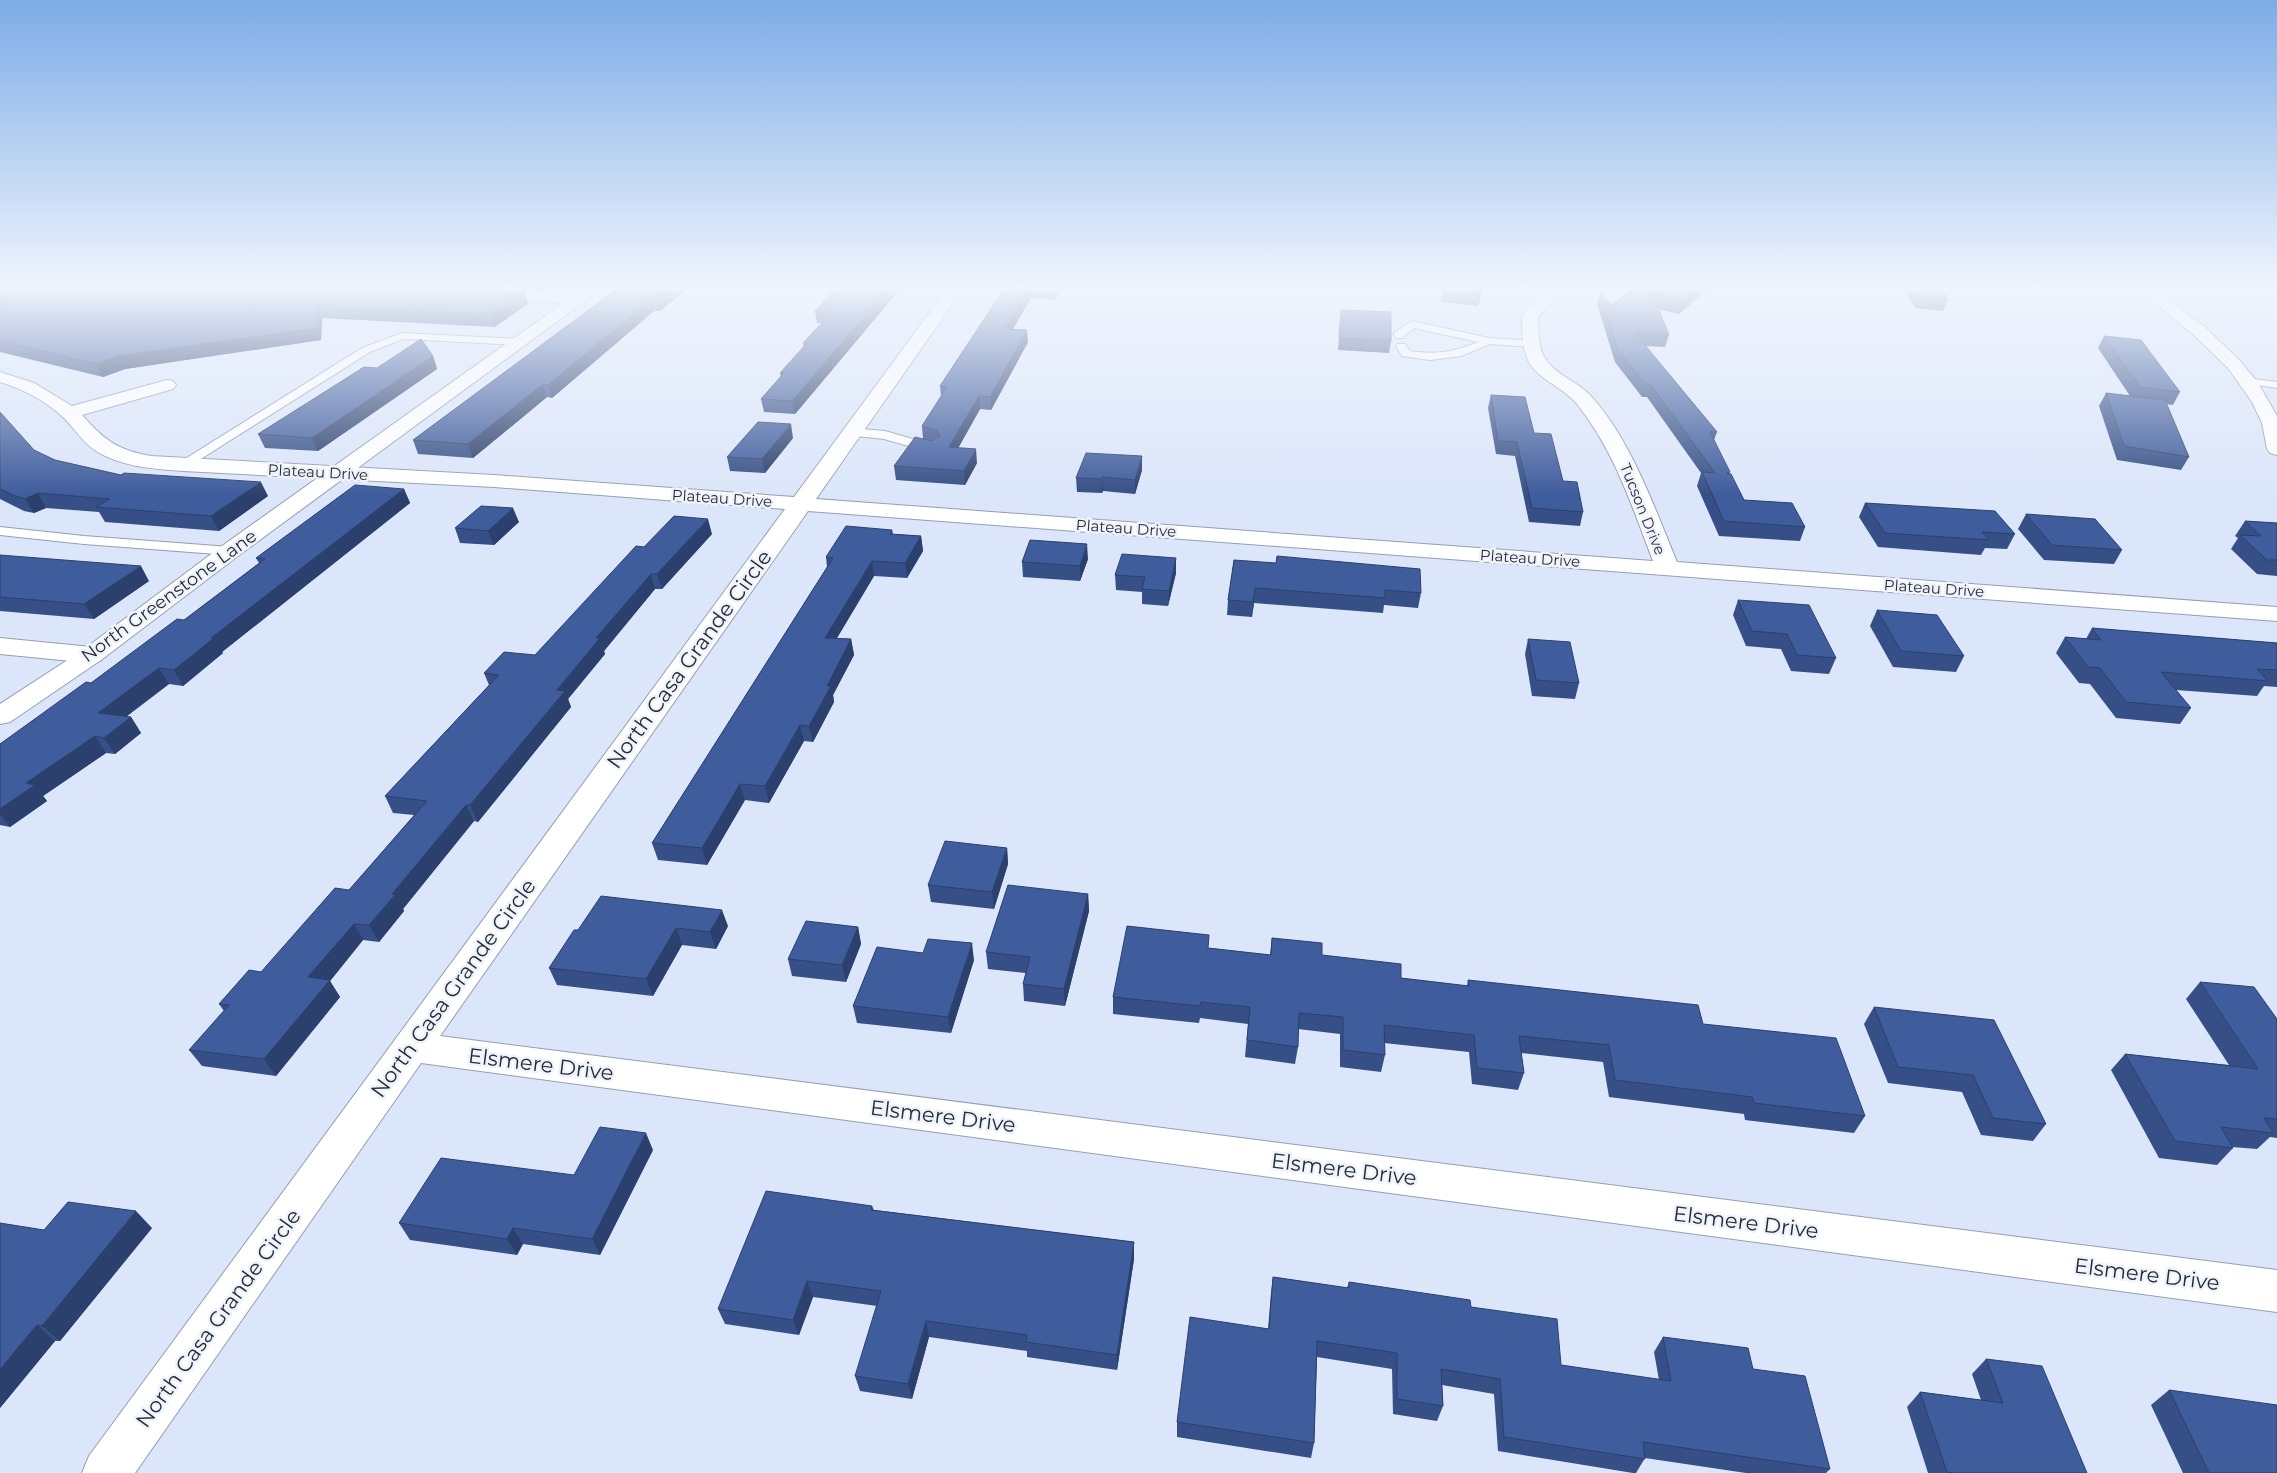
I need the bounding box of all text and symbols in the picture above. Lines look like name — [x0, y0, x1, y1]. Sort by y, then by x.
street label: Plateau Drive — [267, 460, 369, 484]
street label: Tucson Drive — [1616, 460, 1670, 558]
street label: Plateau Drive — [671, 485, 773, 511]
street label: Plateau Drive — [1075, 515, 1177, 541]
street label: North Greenstone Lane — [77, 525, 261, 667]
street label: North Casa Grande Circle — [601, 545, 777, 773]
street label: Plateau Drive — [1479, 545, 1581, 571]
street label: Plateau Drive — [1883, 575, 1985, 601]
street label: North Casa Grande Circle — [365, 874, 541, 1102]
street label: Elsmere Drive — [467, 1043, 615, 1085]
street label: Elsmere Drive — [869, 1095, 1017, 1137]
street label: Elsmere Drive — [1270, 1148, 1418, 1190]
street label: Elsmere Drive — [1672, 1201, 1820, 1243]
street label: North Casa Grande Circle — [130, 1204, 306, 1432]
street label: Elsmere Drive — [2073, 1253, 2221, 1295]

